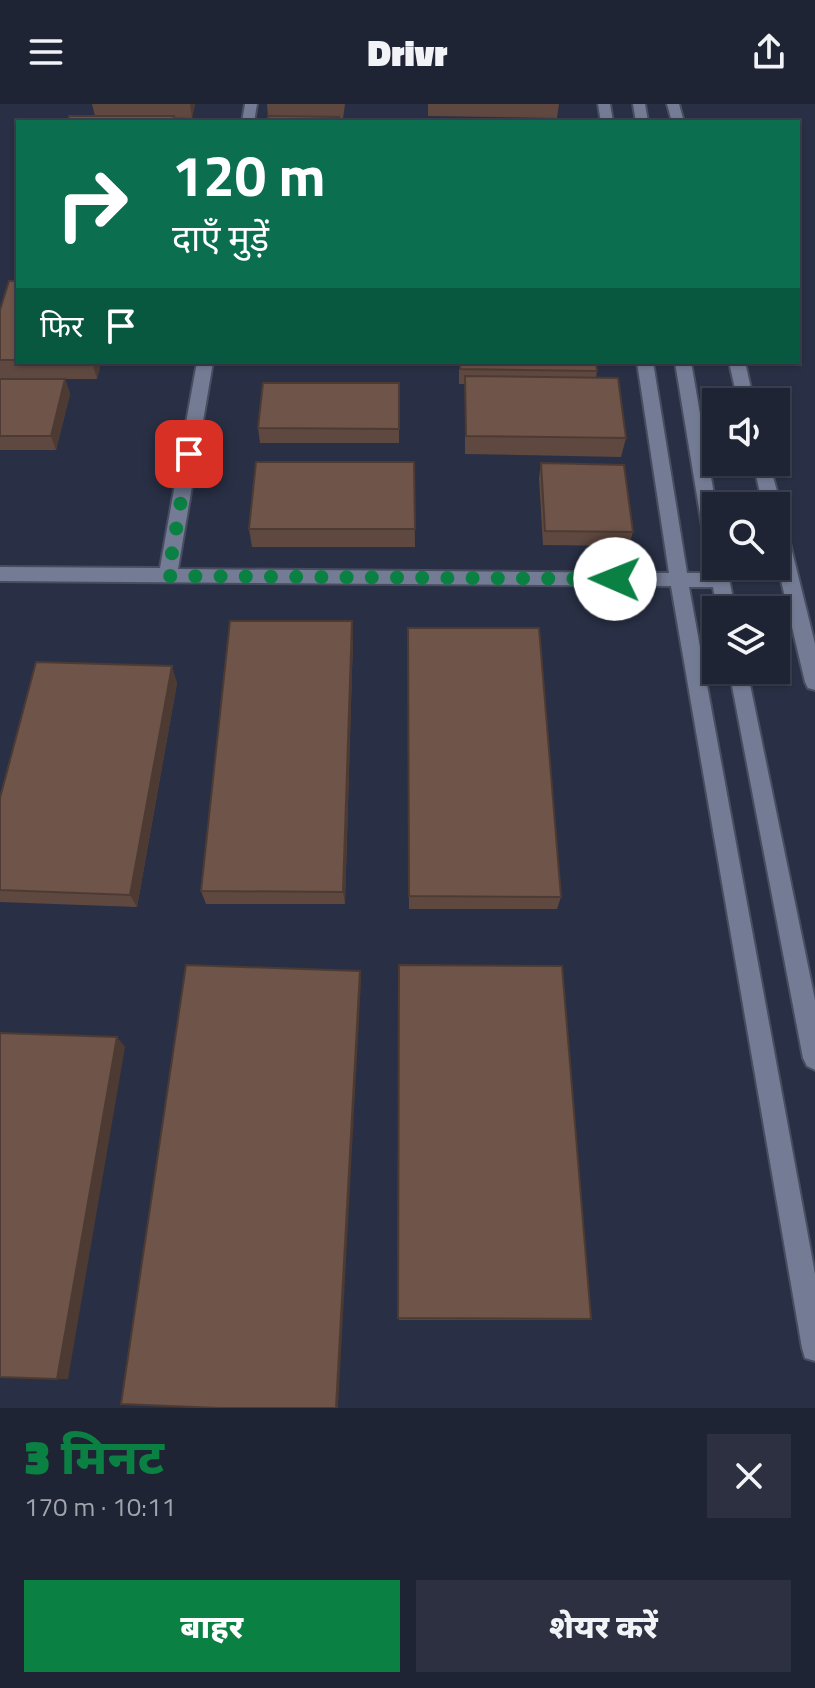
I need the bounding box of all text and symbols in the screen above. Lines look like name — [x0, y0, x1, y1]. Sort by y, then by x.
text: Drivr — [368, 25, 447, 80]
icon: menu — [24, 30, 68, 74]
icon: share — [747, 30, 791, 74]
text: 120 m — [172, 133, 325, 218]
icon: right — [40, 152, 144, 256]
text: दाएँ मुड़ें — [172, 210, 269, 265]
text: फिर — [40, 303, 83, 349]
icon: arrive — [99, 304, 143, 348]
map controls — [702, 388, 790, 684]
button: sound — [702, 388, 790, 476]
pin — [155, 420, 223, 488]
icon: arrive — [167, 432, 211, 476]
button: search — [702, 492, 790, 580]
position arrow — [573, 537, 657, 621]
button: layers — [702, 596, 790, 684]
text: 3 मिनट — [24, 1420, 164, 1493]
button: close — [707, 1434, 791, 1518]
text: 170 m · 10:11 — [24, 1487, 176, 1526]
button: बाहर — [24, 1580, 400, 1672]
button: शेयर करें — [416, 1580, 791, 1672]

